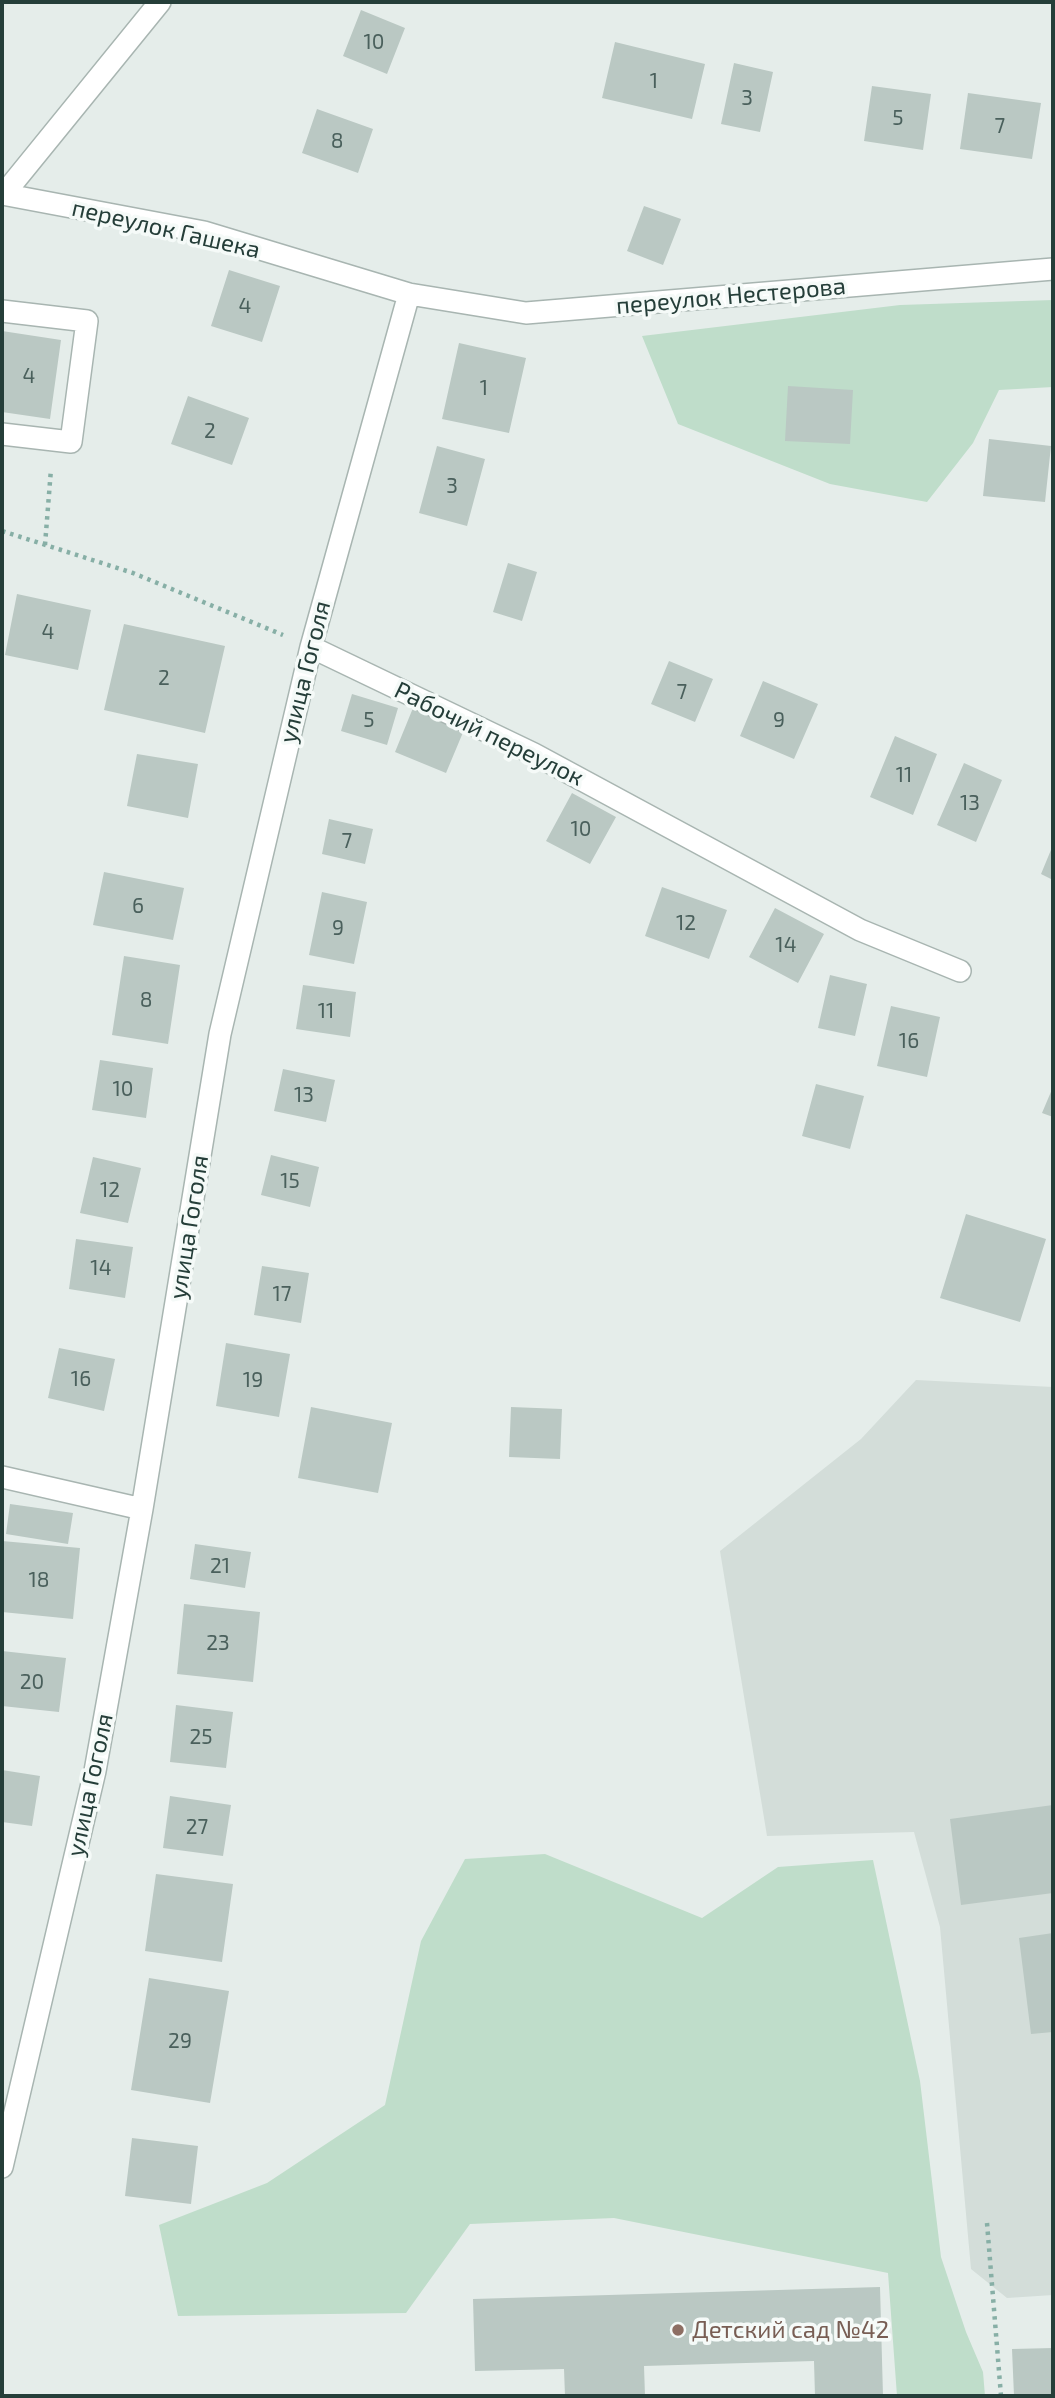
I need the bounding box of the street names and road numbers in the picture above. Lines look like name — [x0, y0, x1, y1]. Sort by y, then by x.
street label: переулок Гашека — [69, 193, 263, 265]
street label: переулок Нестерова — [615, 272, 847, 320]
street label: улица Гоголя — [273, 598, 337, 746]
street label: Рабочий переулок — [390, 676, 588, 792]
street label: улица Гоголя — [163, 1153, 215, 1301]
street label: улица Гоголя — [61, 1711, 119, 1859]

